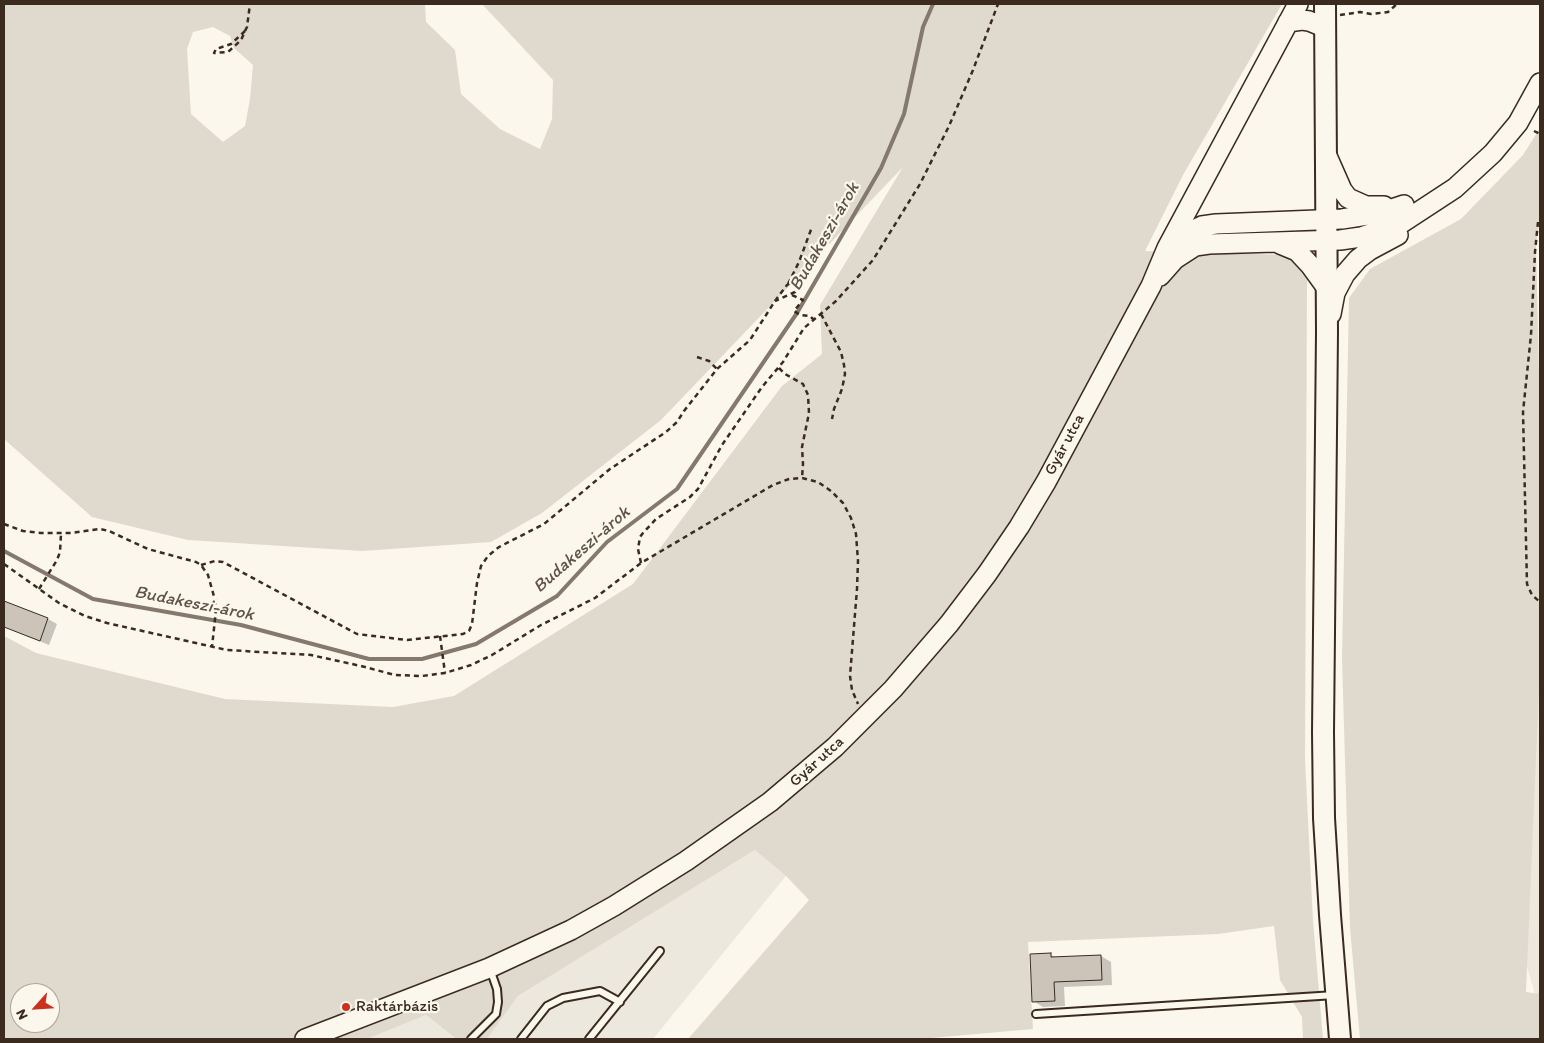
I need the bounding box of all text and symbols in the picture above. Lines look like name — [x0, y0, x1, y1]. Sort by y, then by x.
water label: Budakeszi-árok — [785, 179, 865, 295]
street label: Gyár utca — [1041, 411, 1089, 479]
water label: Budakeszi-árok — [529, 502, 635, 598]
water label: Budakeszi-árok — [132, 582, 256, 626]
street label: Gyár utca — [786, 733, 848, 791]
north arrow — [10, 983, 60, 1033]
place label: Raktárbázis — [356, 997, 438, 1017]
marker: Raktárbázis — [340, 1001, 352, 1013]
text: N — [12, 1006, 32, 1022]

